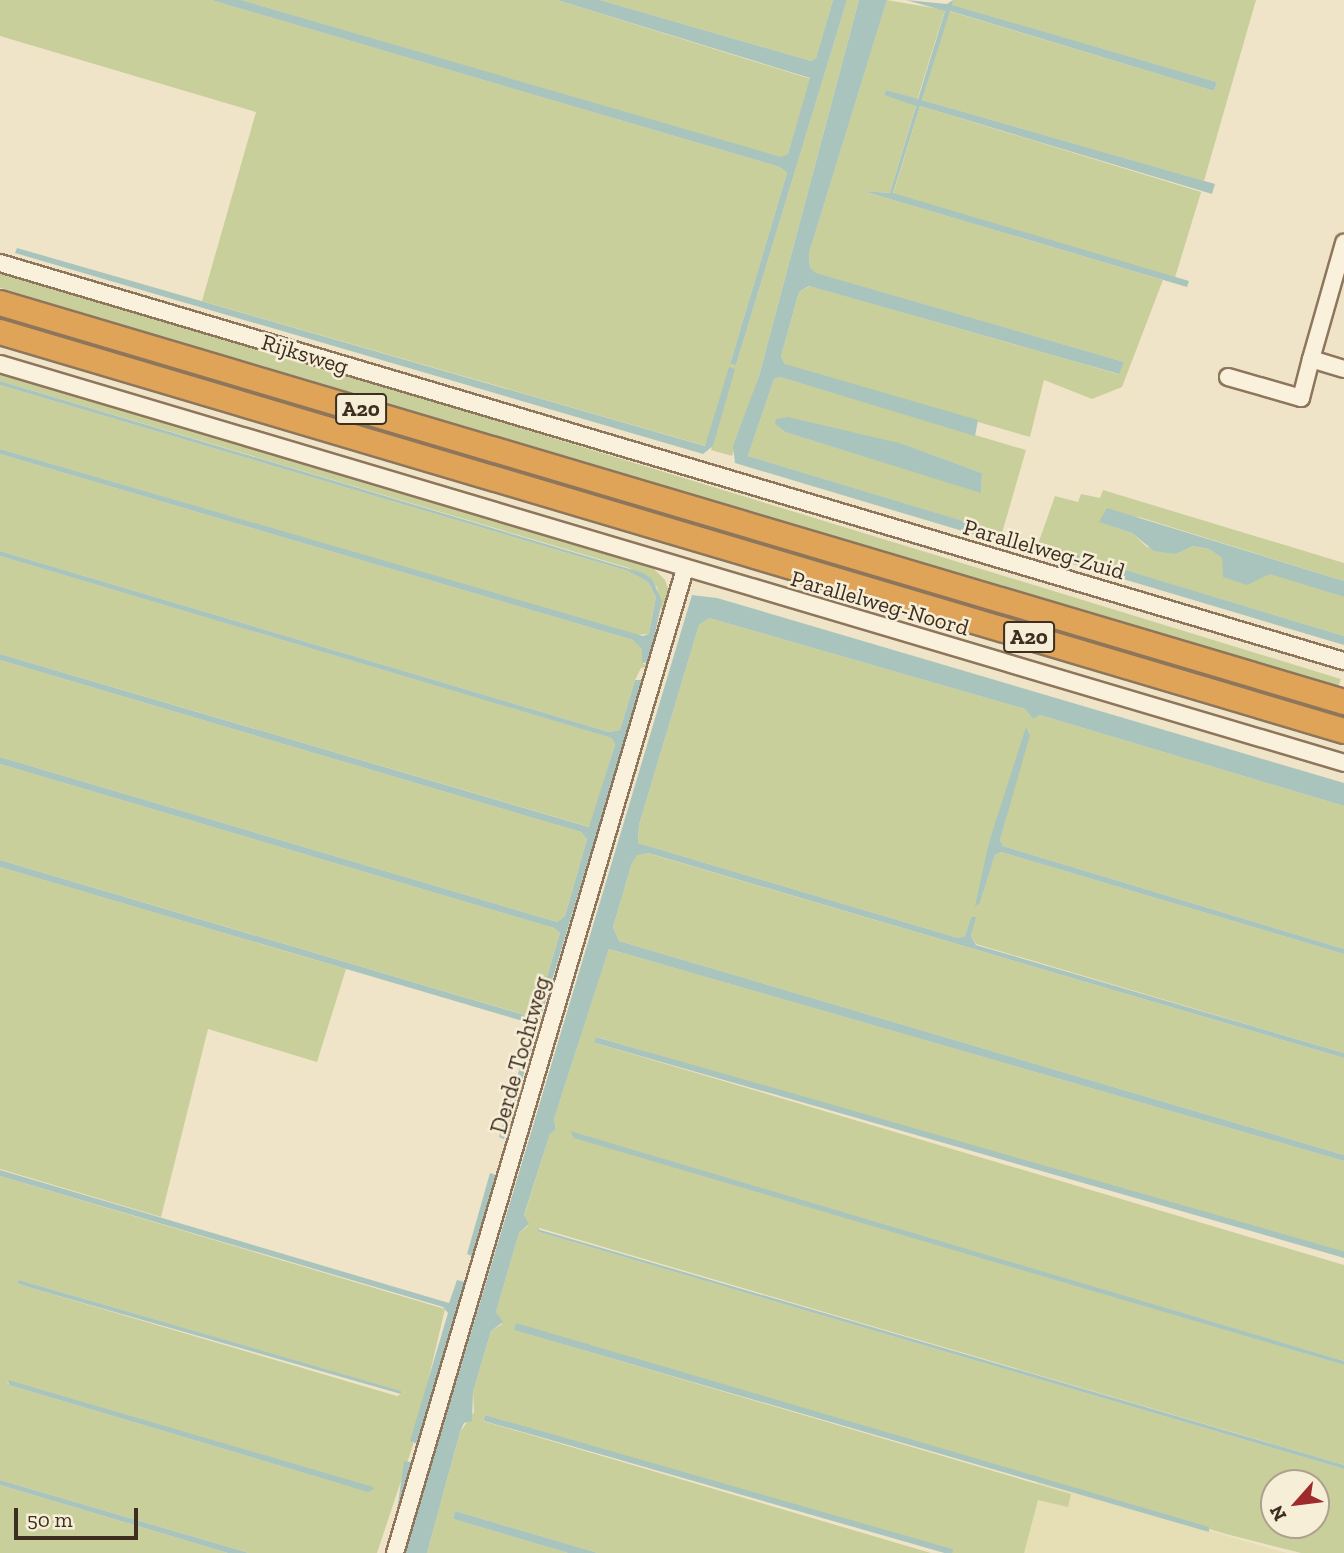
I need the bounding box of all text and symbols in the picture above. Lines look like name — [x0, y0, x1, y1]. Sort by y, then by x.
street label: Rijksweg — [258, 328, 352, 380]
road number: A20 — [335, 392, 387, 426]
street label: Parallelweg-Zuid — [960, 513, 1128, 585]
street label: Parallelweg-Noord — [788, 564, 972, 642]
road number: A20 — [1003, 620, 1055, 654]
street label: Derde Tochtweg — [484, 973, 556, 1137]
north arrow — [1260, 1469, 1330, 1539]
scale bar — [18, 1494, 142, 1538]
text: N — [1264, 1501, 1291, 1525]
text: 50 m — [27, 1507, 73, 1532]

